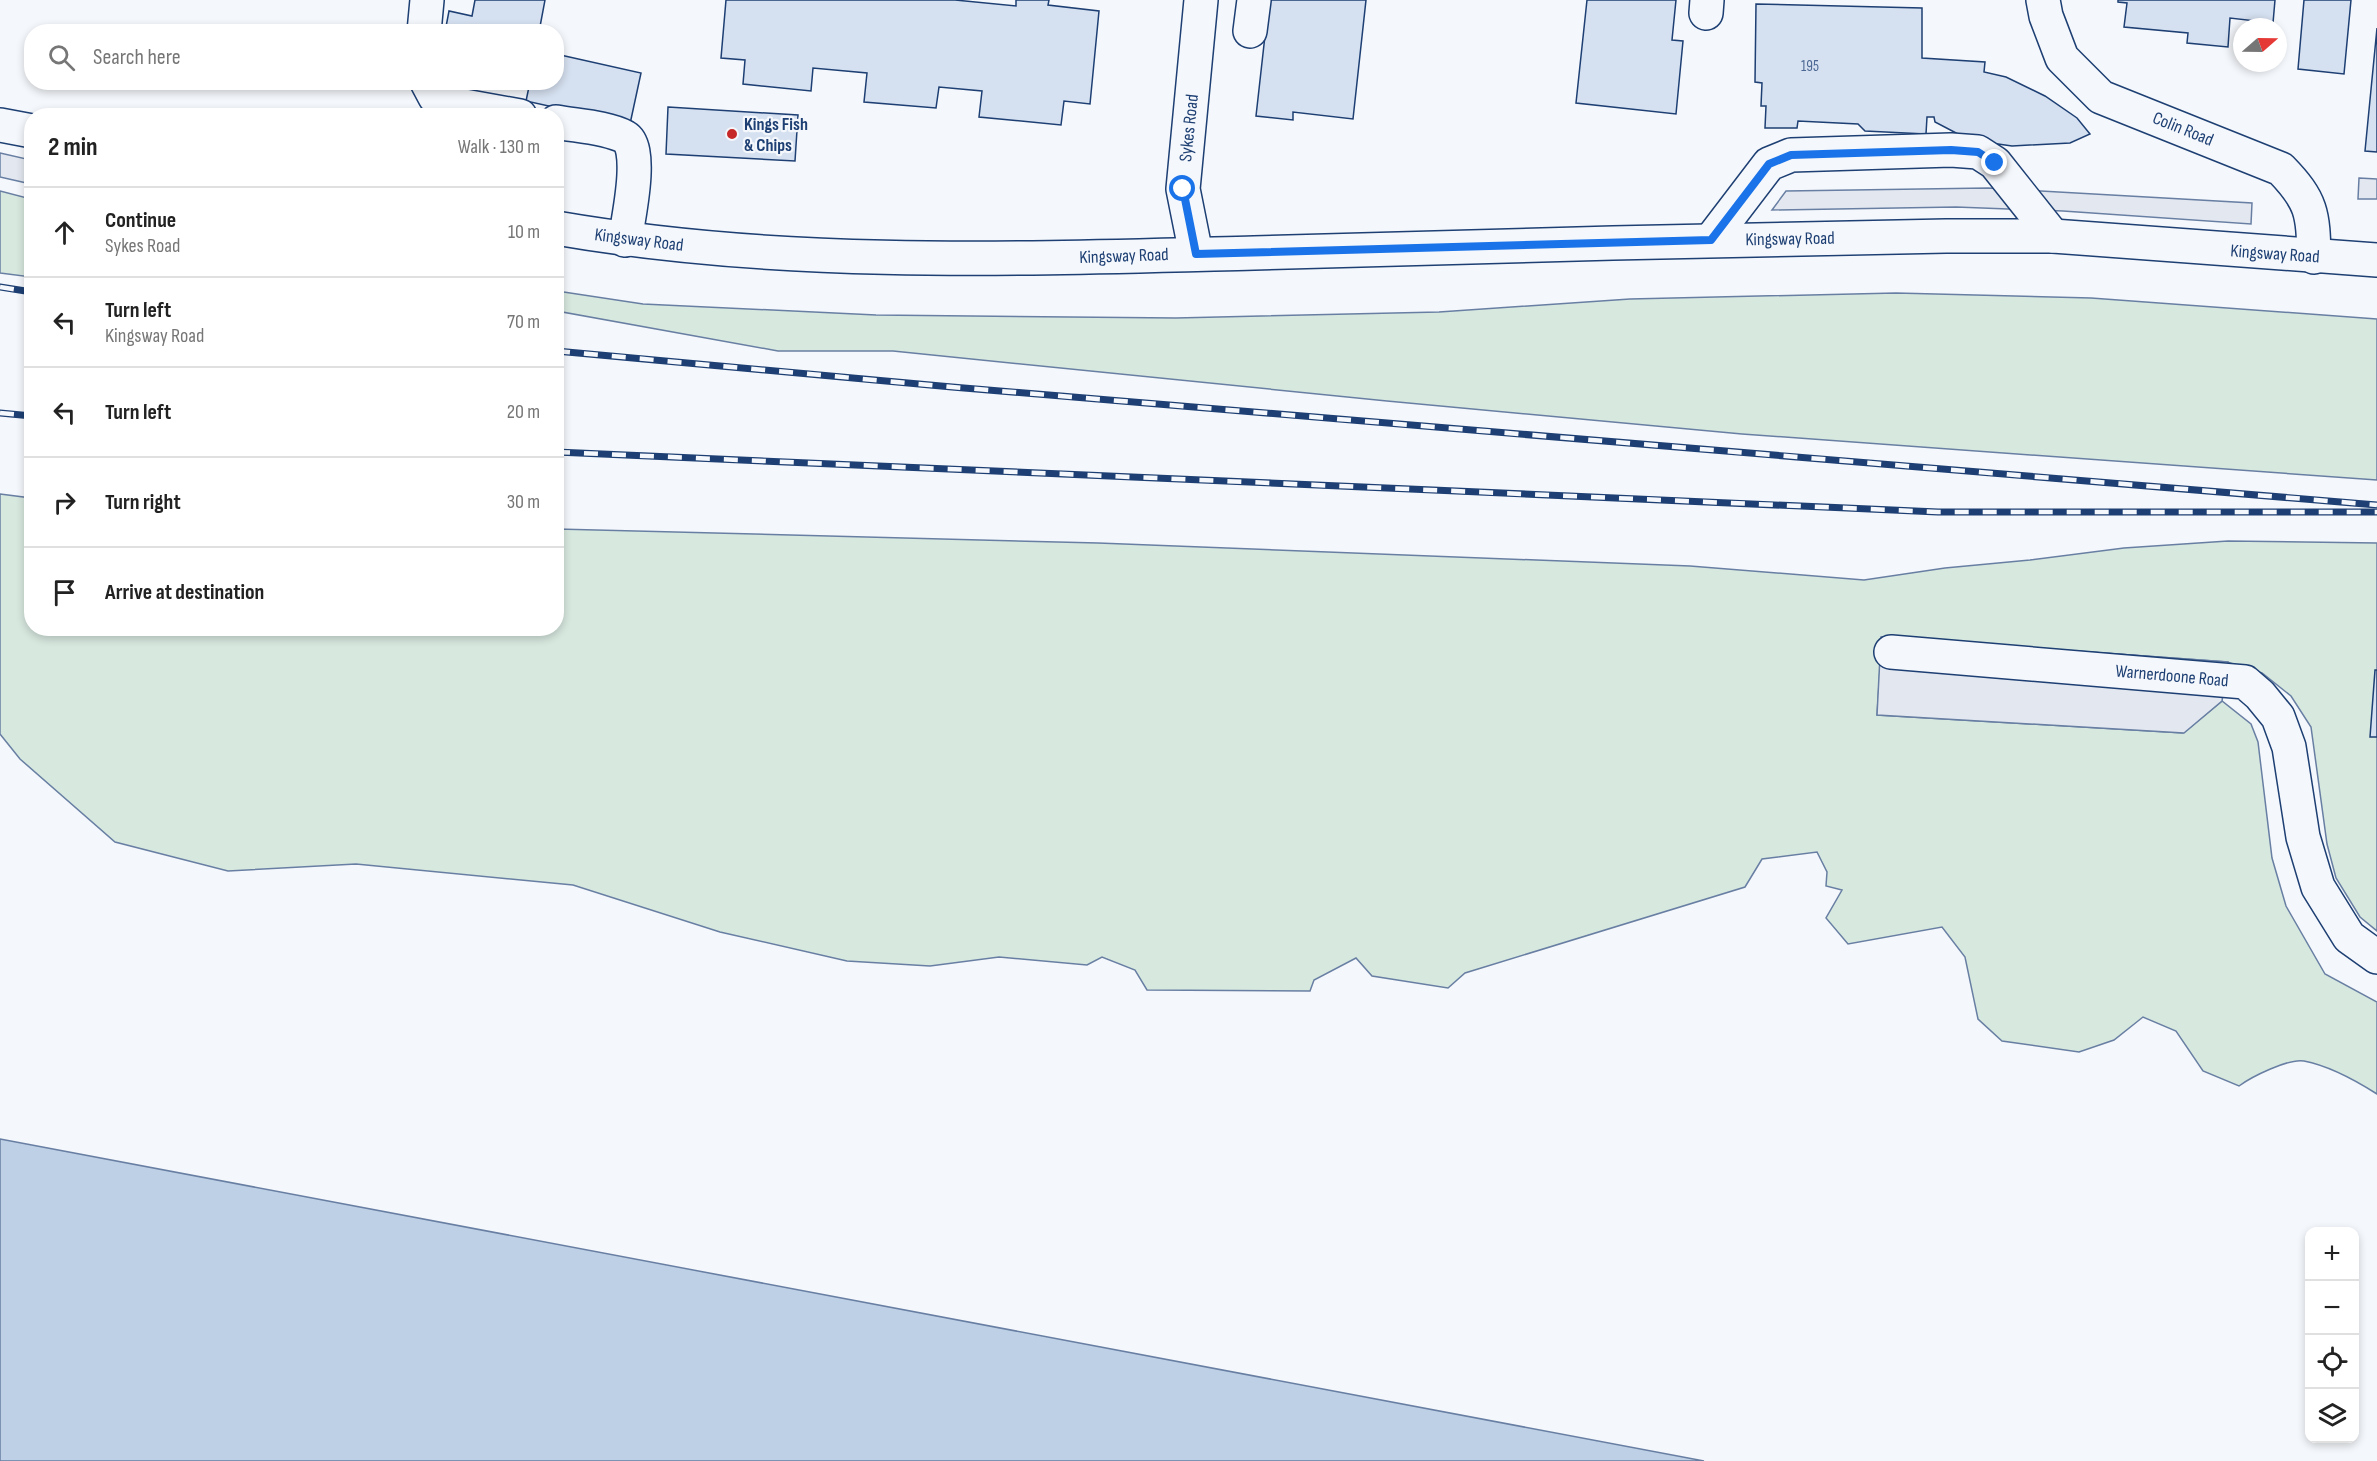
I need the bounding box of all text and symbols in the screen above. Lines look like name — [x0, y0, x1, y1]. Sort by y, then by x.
north arrow — [2233, 18, 2287, 72]
search box — [24, 24, 564, 90]
icon: search — [45, 41, 78, 74]
text: Search here — [93, 44, 180, 71]
house number: 195 — [1801, 57, 1819, 76]
street label: Sykes Road — [1175, 93, 1203, 163]
street label: Colin Road — [2150, 107, 2216, 151]
place label: Kings Fish & Chips — [744, 114, 808, 156]
marker: Kings Fish & Chips — [725, 127, 739, 141]
text: 2 min — [48, 132, 98, 163]
text: Walk · 130 m — [458, 135, 540, 159]
route end — [1981, 149, 2007, 175]
route start — [1169, 175, 1195, 201]
text: Continue — [105, 207, 176, 234]
icon: ahead — [48, 216, 81, 249]
text: 10 m — [508, 220, 540, 244]
street label: Kingsway Road — [593, 224, 685, 256]
street label: Kingsway Road — [1745, 228, 1835, 250]
text: Sykes Road — [105, 234, 180, 258]
street label: Kingsway Road — [2230, 240, 2320, 268]
street label: Kingsway Road — [1079, 244, 1169, 268]
text: Turn left — [105, 297, 171, 324]
icon: left — [48, 306, 81, 339]
text: 70 m — [507, 310, 540, 334]
text: Kingsway Road — [105, 324, 204, 348]
icon: left — [48, 396, 81, 429]
text: Turn left — [105, 399, 171, 426]
text: 20 m — [507, 400, 540, 424]
icon: right — [48, 486, 81, 519]
text: Turn right — [105, 489, 181, 516]
text: 30 m — [507, 490, 540, 514]
icon: arrive — [48, 576, 81, 609]
text: Arrive at destination — [105, 579, 264, 606]
street label: Warnerdoone Road — [2115, 661, 2229, 691]
map controls — [2305, 1227, 2359, 1443]
button: + — [2305, 1227, 2359, 1281]
button: − — [2305, 1281, 2359, 1335]
button: locate — [2305, 1335, 2359, 1389]
button: layers — [2305, 1389, 2359, 1443]

